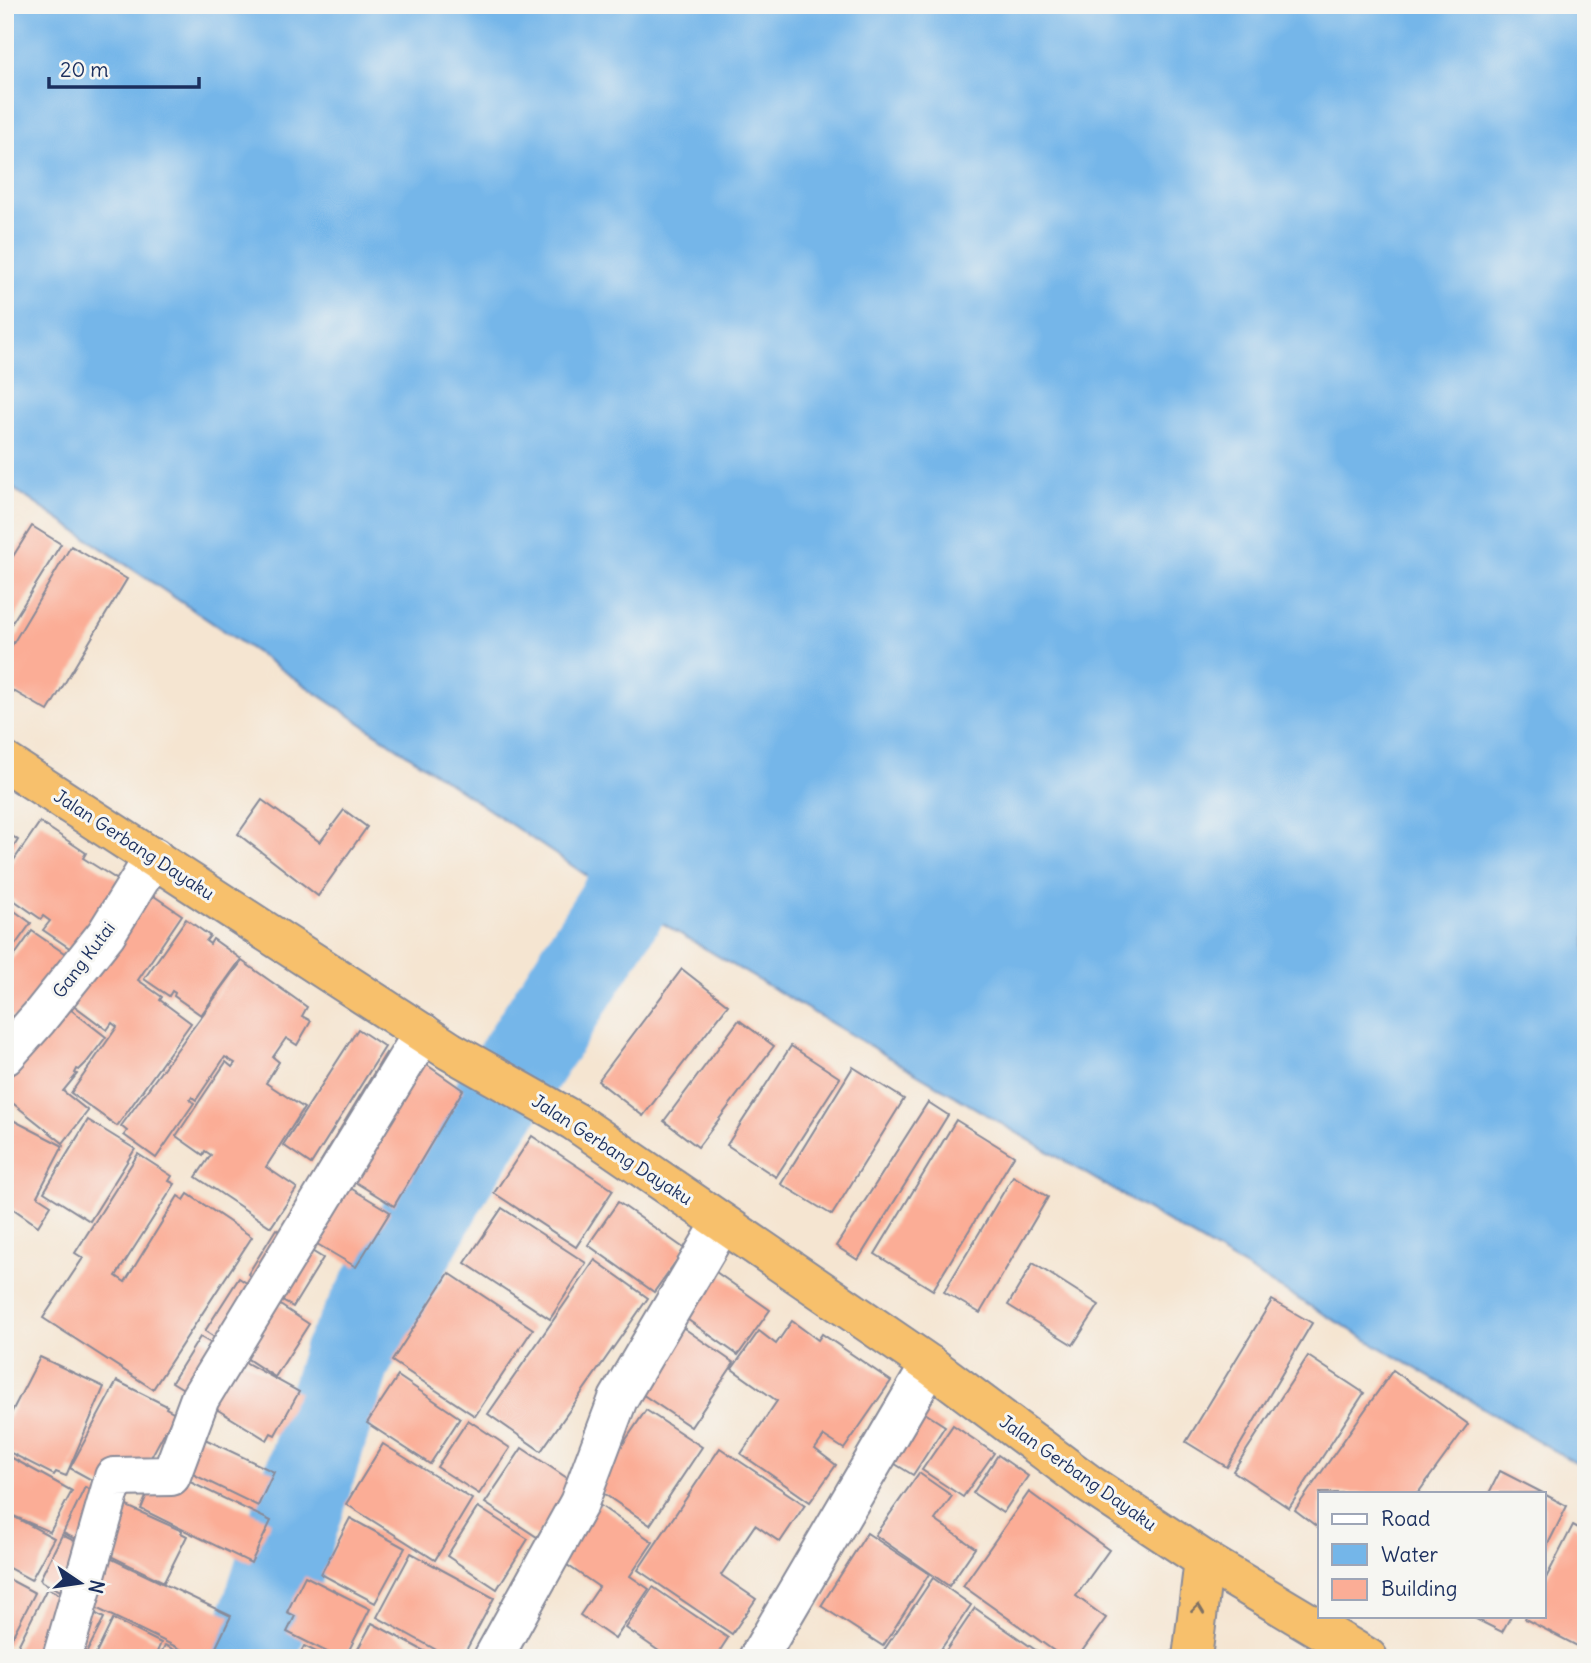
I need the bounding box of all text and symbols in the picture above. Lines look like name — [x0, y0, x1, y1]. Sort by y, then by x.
scale bar — [49, 46, 200, 90]
text: 20 m — [60, 56, 109, 83]
street label: Jalan Gerbang Dayaku — [50, 784, 219, 905]
street label: Gang Kutai — [47, 917, 120, 1002]
street label: Jalan Gerbang Dayaku — [528, 1089, 697, 1210]
street label: Jalan Gerbang Dayaku — [995, 1410, 1161, 1536]
legend — [1318, 1492, 1546, 1618]
text: Road — [1381, 1505, 1430, 1532]
text: Water — [1381, 1541, 1439, 1568]
north arrow — [46, 1548, 116, 1618]
text: Building — [1381, 1575, 1457, 1602]
text: N — [83, 1578, 110, 1596]
one-way arrow — [1191, 1603, 1206, 1615]

